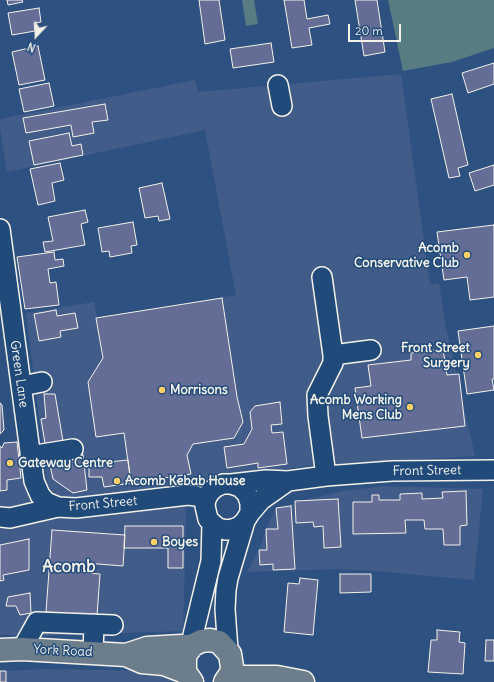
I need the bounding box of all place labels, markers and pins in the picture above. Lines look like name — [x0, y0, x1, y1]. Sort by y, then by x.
place label: Acomb Conservative Club — [354, 240, 459, 271]
marker: Acomb Conservative Club — [462, 250, 472, 260]
place label: Front Street Surgery — [401, 340, 470, 371]
marker: Front Street Surgery — [473, 350, 483, 360]
place label: Morrisons — [170, 382, 228, 398]
marker: Morrisons — [157, 385, 167, 395]
place label: Acomb Working Mens Club — [310, 392, 402, 423]
marker: Acomb Working Mens Club — [405, 402, 415, 412]
place label: Gateway Centre — [18, 455, 113, 471]
marker: Gateway Centre — [5, 458, 15, 468]
place label: Acomb Kebab House — [125, 473, 246, 489]
marker: Acomb Kebab House — [112, 476, 122, 486]
place label: Boyes — [162, 534, 198, 550]
marker: Boyes — [149, 537, 159, 547]

